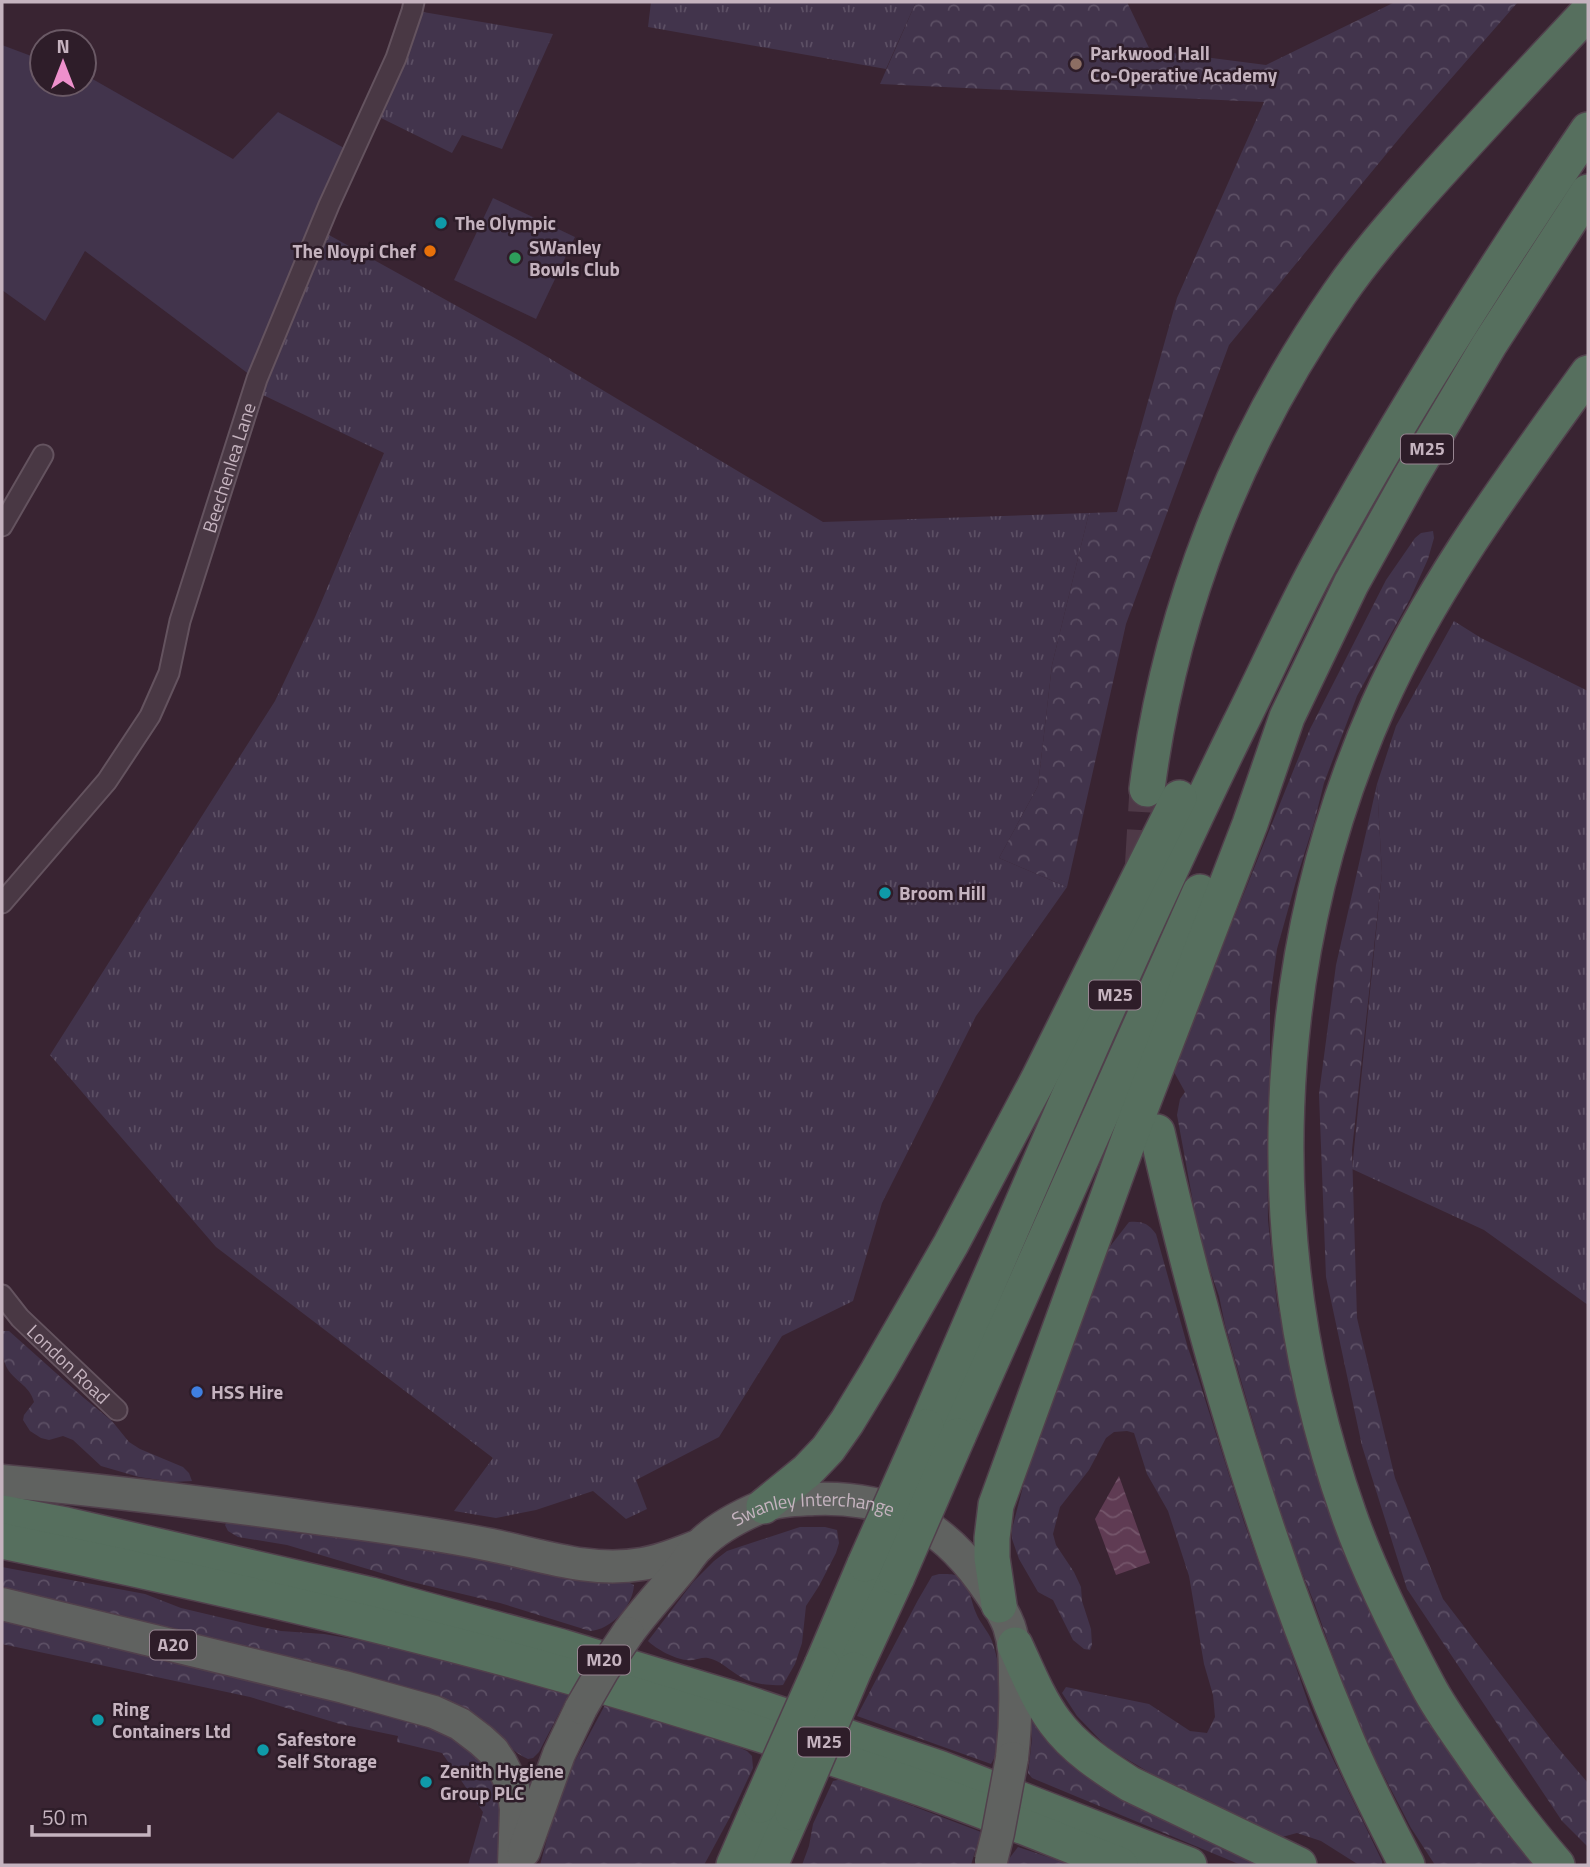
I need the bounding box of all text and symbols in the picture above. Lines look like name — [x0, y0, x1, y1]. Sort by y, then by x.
north arrow — [28, 28, 98, 98]
text: N — [56, 31, 70, 60]
place label: Parkwood Hall Co-Operative Academy — [1090, 38, 1278, 89]
marker: Parkwood Hall Co-Operative Academy — [1068, 56, 1084, 72]
place label: The Olympic — [455, 208, 556, 237]
marker: The Olympic — [433, 215, 449, 231]
place label: SWanley Bowls Club — [529, 232, 620, 283]
place label: The Noypi Chef — [292, 236, 416, 265]
marker: The Noypi Chef — [422, 243, 438, 259]
marker: SWanley Bowls Club — [507, 250, 523, 266]
street label: Beechenlea Lane — [194, 399, 263, 536]
road number: M25 — [1401, 434, 1453, 463]
place label: Broom Hill — [899, 878, 986, 907]
marker: Broom Hill — [877, 885, 893, 901]
road number: M25 — [1089, 980, 1141, 1010]
street label: London Road — [21, 1317, 117, 1410]
place label: HSS Hire — [211, 1377, 284, 1406]
marker: HSS Hire — [189, 1384, 205, 1400]
street label: Swanley Interchange — [726, 1484, 899, 1533]
road number: A20 — [150, 1630, 196, 1660]
road number: M20 — [578, 1646, 630, 1674]
place label: Ring Containers Ltd — [112, 1694, 231, 1745]
marker: Ring Containers Ltd — [90, 1712, 106, 1728]
place label: Safestore Self Storage — [277, 1724, 377, 1775]
road number: M25 — [798, 1728, 850, 1756]
marker: Safestore Self Storage — [255, 1742, 271, 1758]
place label: Zenith Hygiene Group PLC — [440, 1756, 564, 1807]
marker: Zenith Hygiene Group PLC — [418, 1774, 434, 1790]
scale bar — [32, 1794, 149, 1838]
text: 50 m — [42, 1801, 88, 1833]

